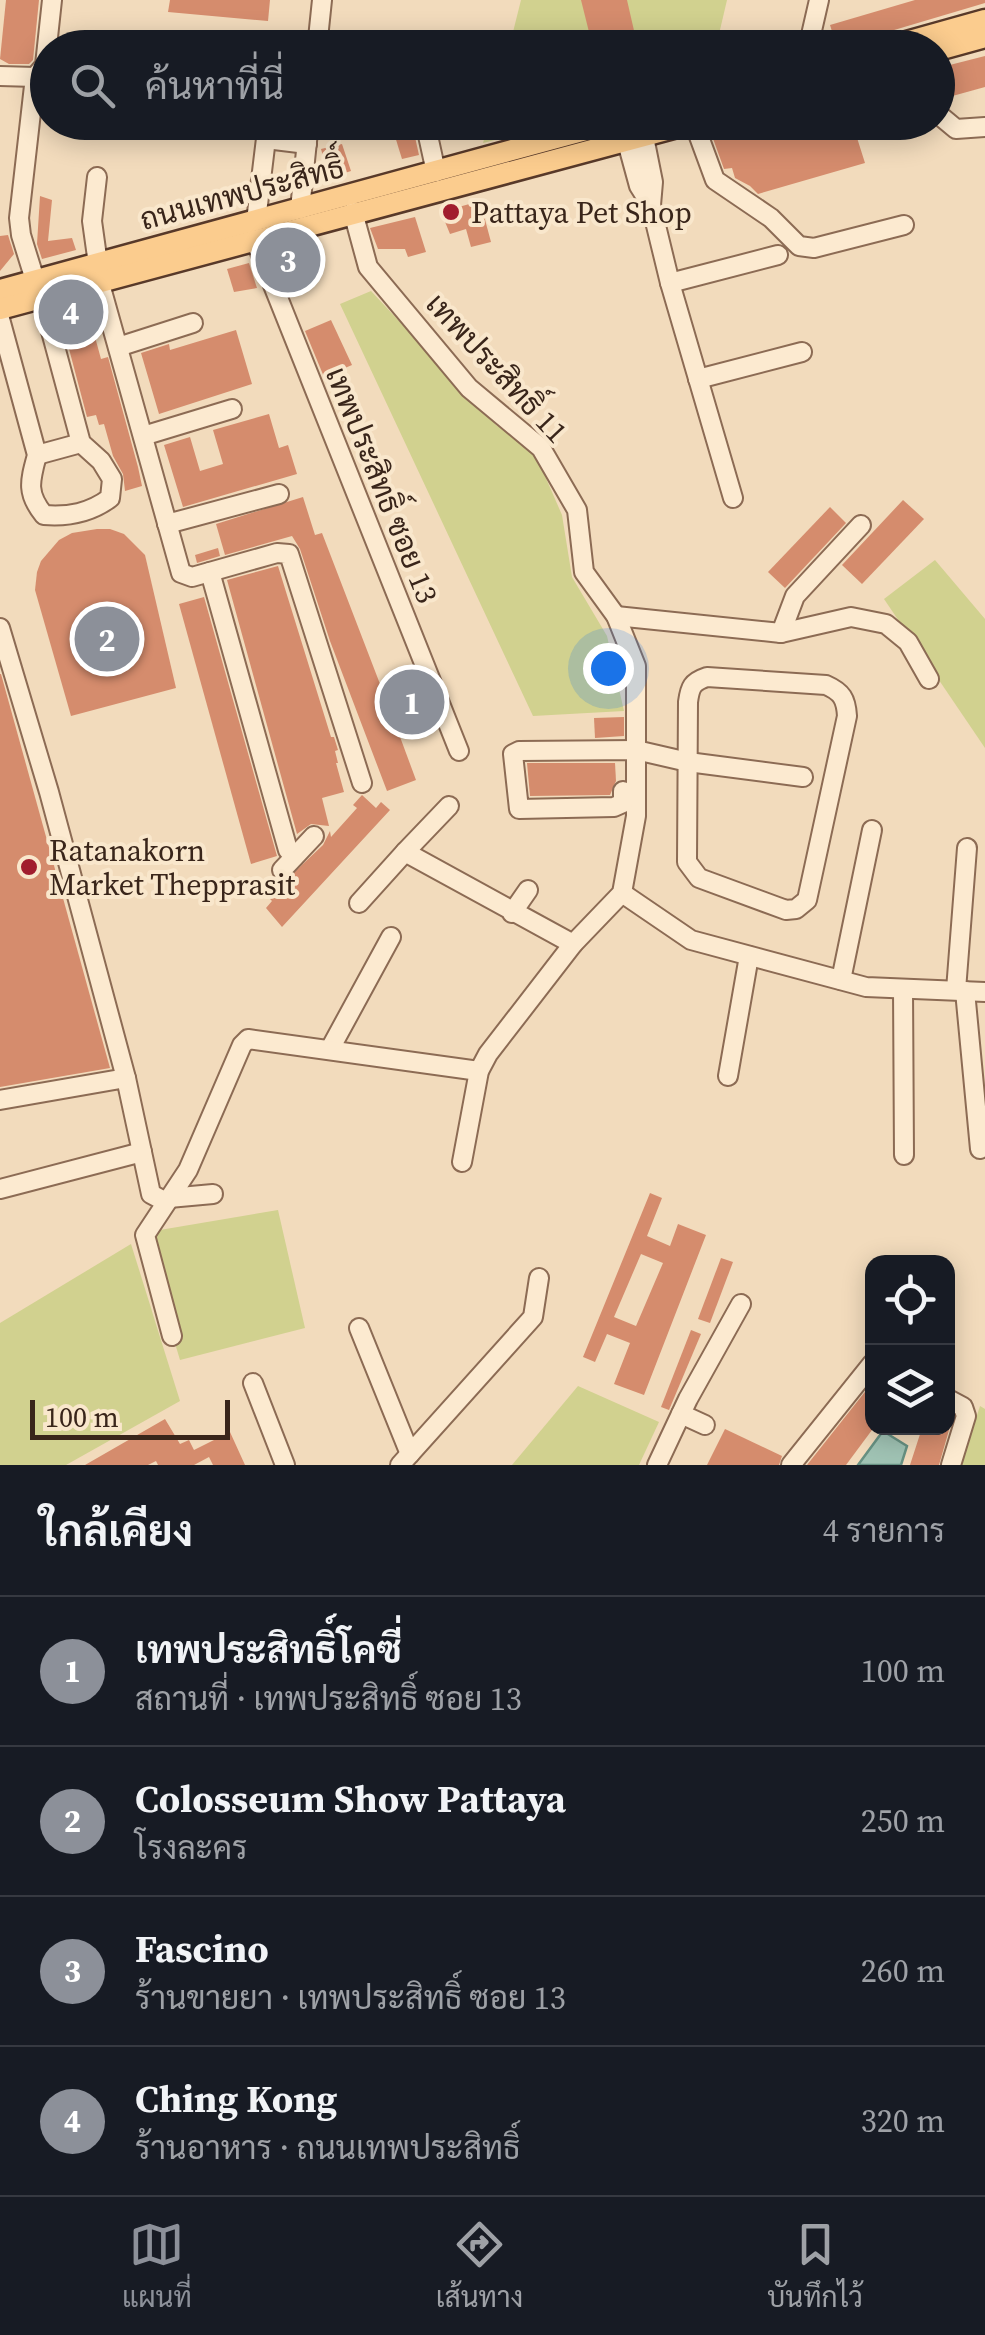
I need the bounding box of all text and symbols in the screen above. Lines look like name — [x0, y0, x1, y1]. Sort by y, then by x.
search box — [30, 30, 955, 140]
icon: search — [65, 58, 120, 113]
text: ค้นหาที่นี่ — [145, 60, 284, 112]
street label: ถนนเทพประสิทธิ์ — [134, 141, 349, 240]
place label: Pattaya Pet Shop — [471, 192, 692, 233]
marker: Pattaya Pet Shop — [440, 201, 462, 223]
pin: 3 — [256, 222, 320, 298]
pin: 4 — [38, 274, 104, 350]
street label: เทพประสิทธิ์ 11 — [417, 280, 581, 452]
street label: เทพประสิทธิ์ ซอย 13 — [316, 359, 453, 609]
pin: 2 — [74, 602, 140, 676]
your location — [583, 643, 634, 694]
pin: 1 — [380, 664, 444, 740]
place label: Ratanakorn Market Thepprasit — [49, 830, 296, 905]
marker: Ratanakorn Market Thepprasit — [18, 856, 40, 878]
map controls — [865, 1255, 955, 1435]
button: locate — [865, 1255, 955, 1345]
button: layers — [865, 1345, 955, 1435]
scale bar — [30, 1395, 230, 1440]
text: 100 m — [45, 1398, 119, 1436]
text: ใกล้เคียง — [40, 1502, 193, 1560]
text: 4 รายการ — [823, 1509, 945, 1553]
text: เทพประสิทธิ์โคซี่ — [135, 1624, 402, 1676]
text: 1 — [64, 1649, 81, 1693]
text: 100 m — [861, 1649, 945, 1693]
text: สถานที่ · เทพประสิทธิ์ ซอย 13 — [135, 1677, 522, 1721]
text: Colosseum Show Pattaya — [135, 1773, 566, 1825]
text: 2 — [64, 1799, 81, 1843]
text: 250 m — [861, 1799, 945, 1843]
text: โรงละคร — [135, 1826, 248, 1870]
text: Fascino — [135, 1923, 269, 1975]
text: 3 — [64, 1949, 81, 1993]
text: 260 m — [861, 1949, 945, 1993]
text: ร้านขายยา · เทพประสิทธิ์ ซอย 13 — [135, 1976, 566, 2020]
text: Ching Kong — [135, 2073, 337, 2125]
text: 4 — [64, 2099, 81, 2143]
text: 320 m — [861, 2099, 945, 2143]
text: ร้านอาหาร · ถนนเทพประสิทธิ์ — [135, 2126, 520, 2170]
tab: แผนที่ — [122, 2217, 192, 2316]
tab: เส้นทาง — [436, 2217, 523, 2316]
tab: บันทึกไว้ — [767, 2217, 863, 2316]

